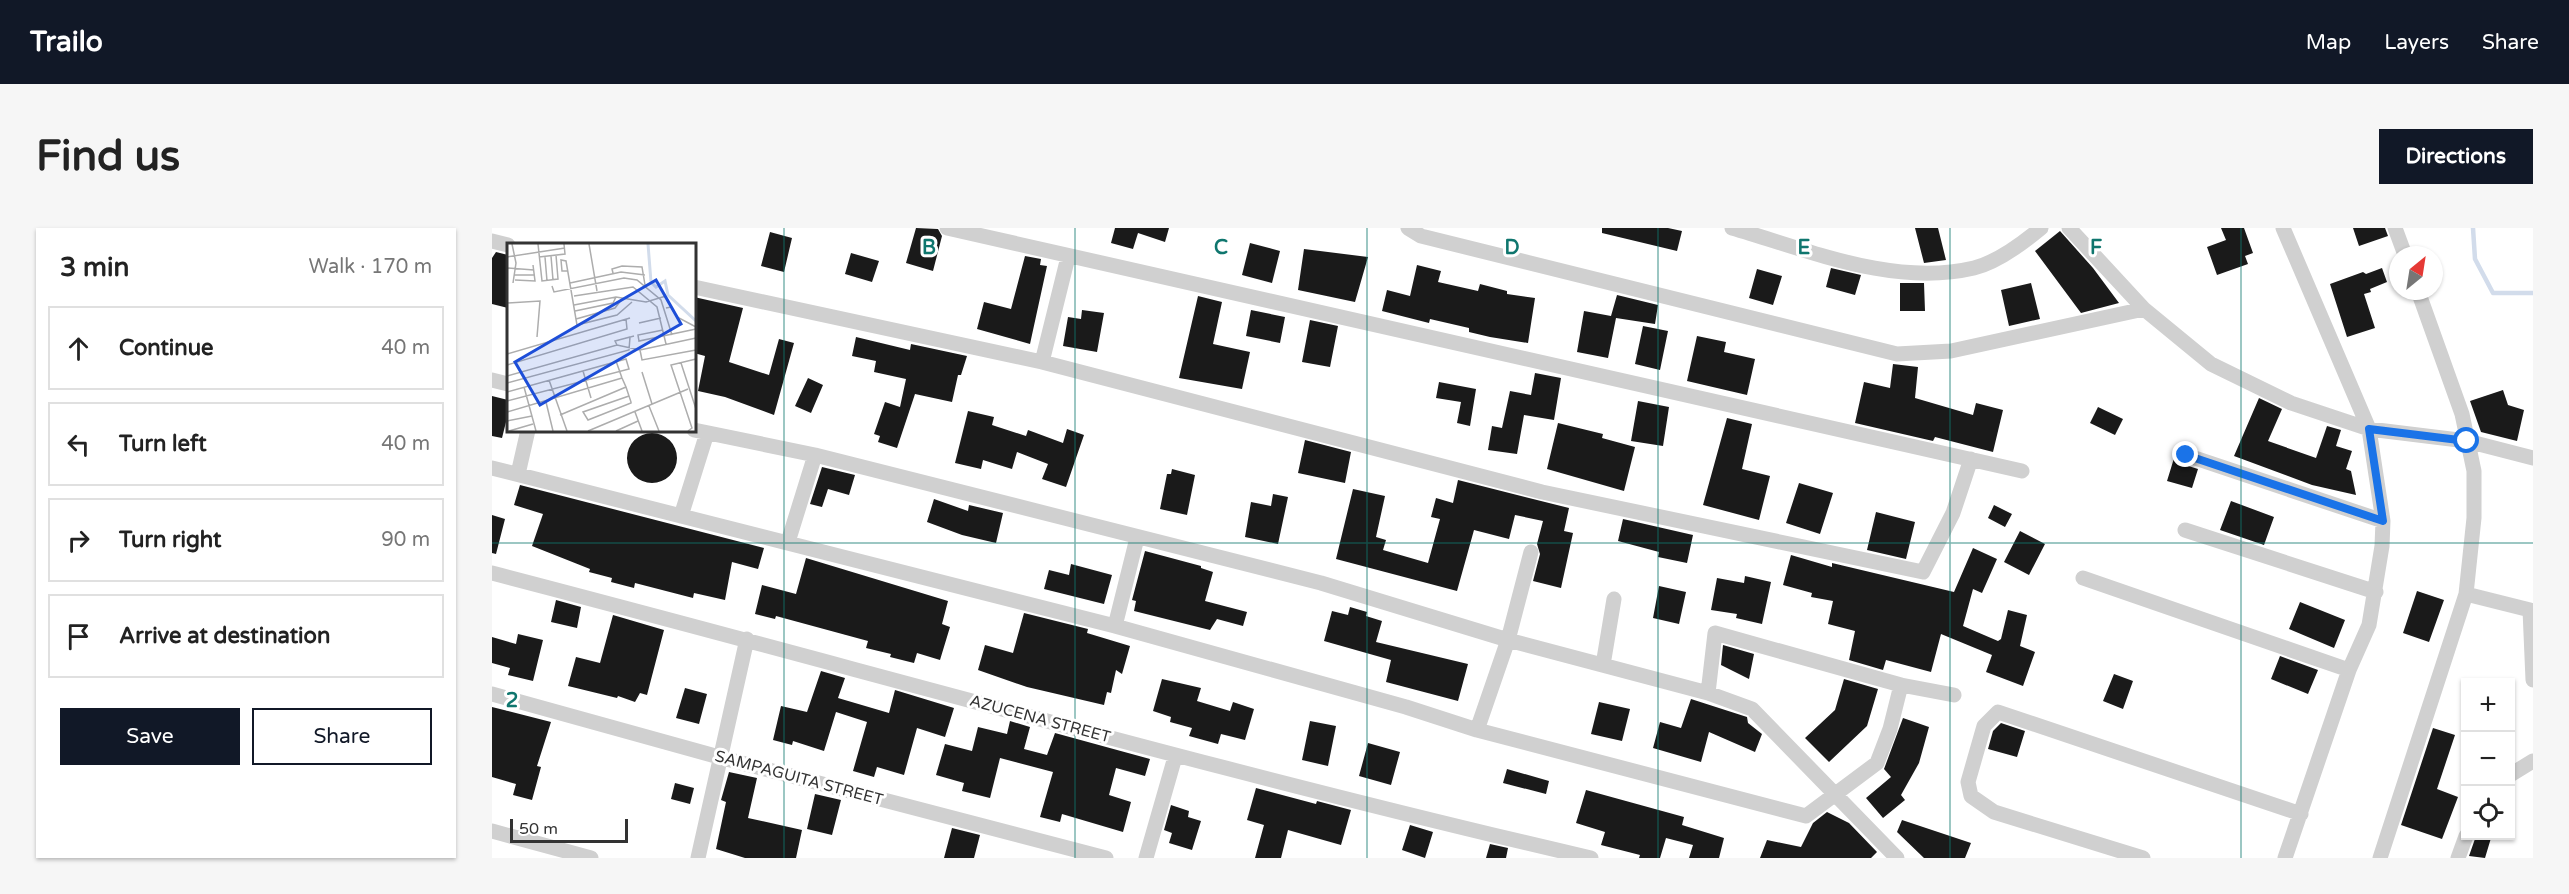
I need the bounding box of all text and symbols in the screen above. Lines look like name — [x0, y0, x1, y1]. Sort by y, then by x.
text: Trailo — [30, 25, 103, 59]
text: Map — [2306, 30, 2351, 55]
text: Layers — [2384, 30, 2449, 55]
text: Share — [2482, 30, 2539, 55]
button: Directions — [2379, 129, 2533, 184]
text: Find us — [36, 131, 180, 182]
text: B — [922, 236, 936, 260]
text: C — [1214, 236, 1228, 260]
text: D — [1504, 236, 1520, 260]
text: E — [1798, 236, 1811, 260]
text: F — [2090, 236, 2102, 260]
inset map — [507, 243, 696, 432]
north arrow — [2389, 246, 2443, 300]
text: 3 min — [60, 252, 129, 283]
text: Walk · 170 m — [309, 255, 432, 279]
icon: ahead — [62, 332, 95, 365]
text: Continue — [119, 335, 214, 361]
text: 40 m — [381, 336, 430, 360]
route start — [2453, 427, 2479, 453]
icon: left — [62, 428, 95, 461]
text: Turn left — [119, 431, 207, 457]
text: 40 m — [381, 432, 430, 456]
route end — [2172, 441, 2198, 467]
icon: right — [62, 524, 95, 557]
text: Turn right — [119, 527, 221, 553]
text: 90 m — [381, 528, 430, 552]
icon: arrive — [62, 620, 95, 653]
text: Arrive at destination — [119, 623, 330, 649]
map controls — [2461, 678, 2515, 840]
button: + — [2461, 678, 2515, 732]
text: 2 — [506, 689, 518, 713]
street label: AZUCENA STREET — [967, 691, 1113, 748]
button: Save — [60, 708, 240, 765]
button: Share — [252, 708, 432, 765]
button: − — [2461, 732, 2515, 786]
street label: SAMPAGUITA STREET — [713, 746, 885, 810]
button: locate — [2461, 786, 2515, 840]
scale bar — [510, 816, 628, 844]
text: 50 m — [519, 819, 558, 839]

